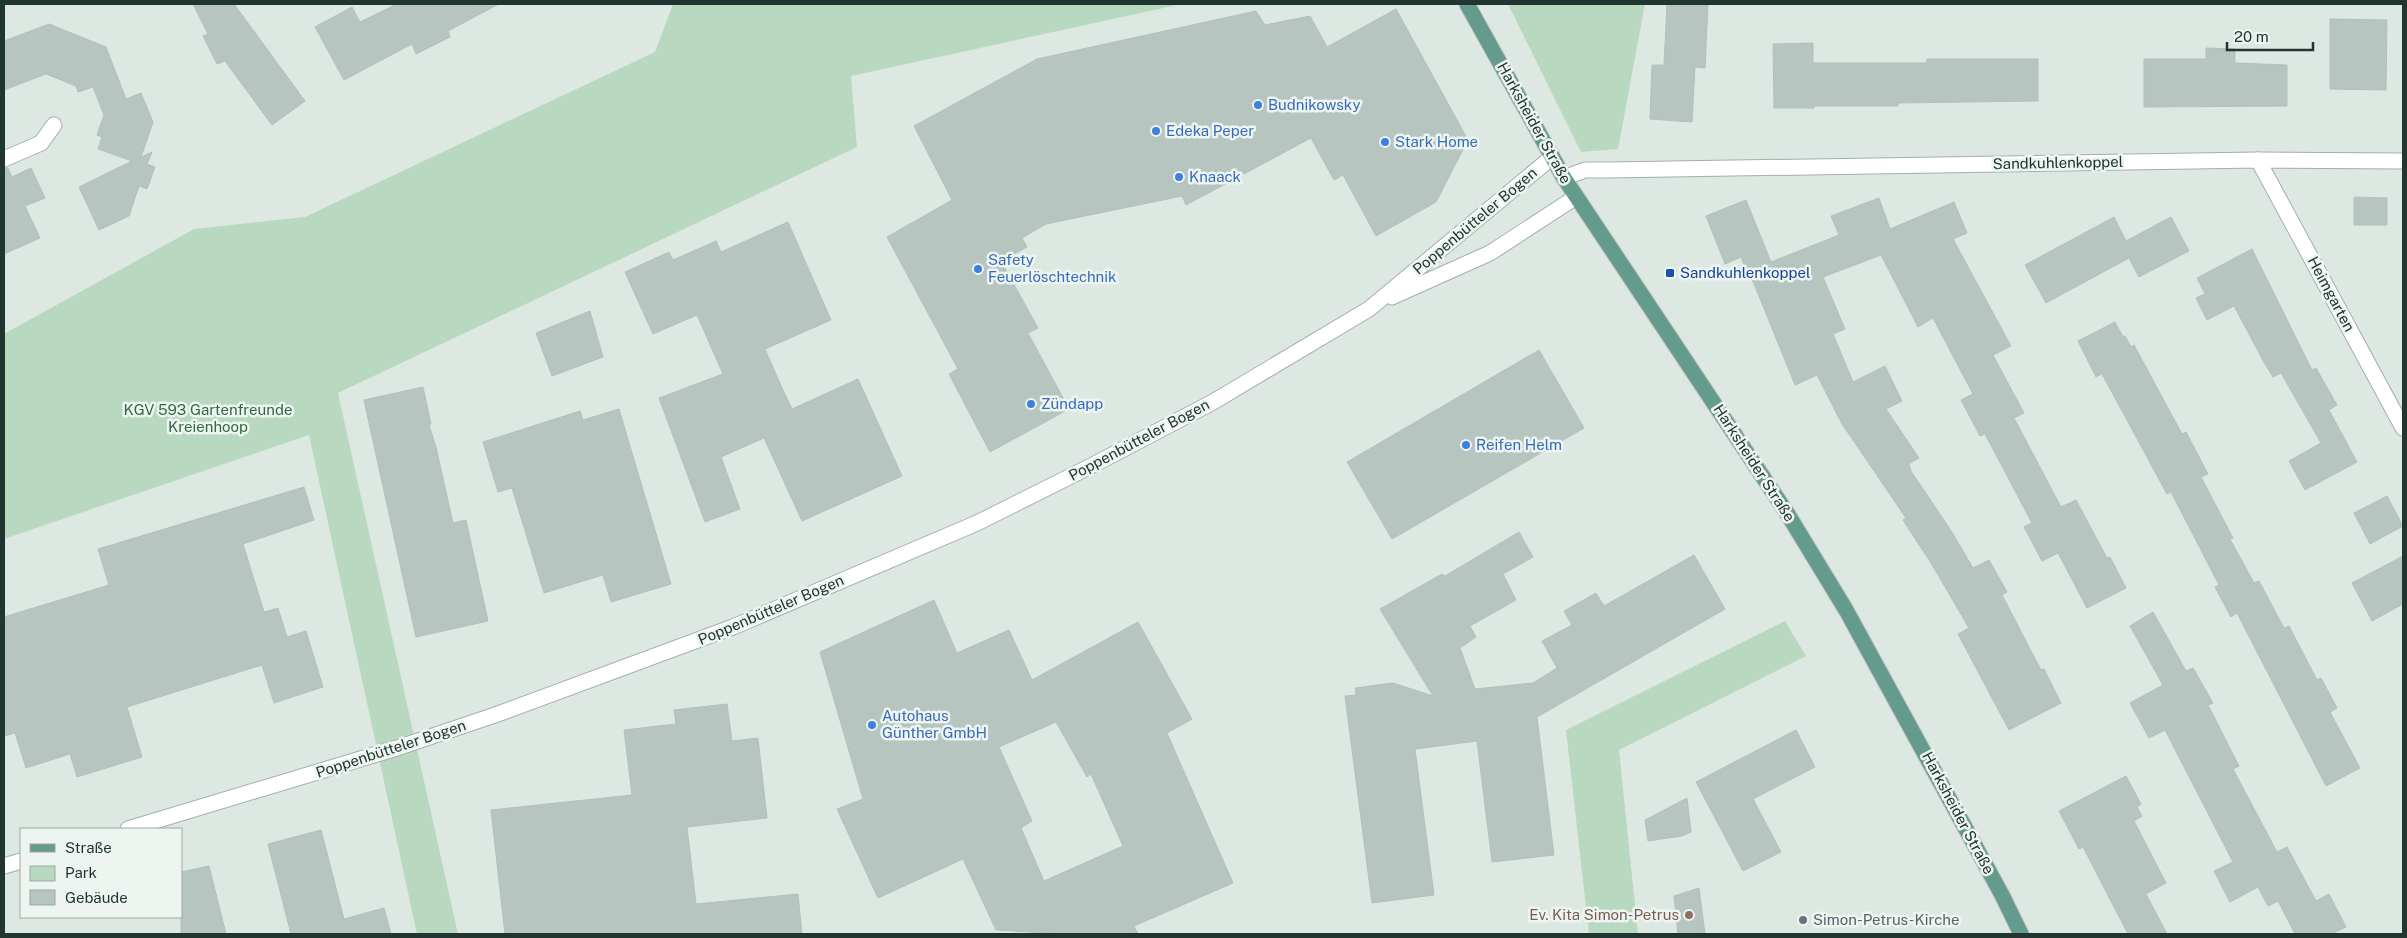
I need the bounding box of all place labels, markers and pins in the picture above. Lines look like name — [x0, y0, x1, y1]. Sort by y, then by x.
place label: Budnikowsky — [1268, 96, 1361, 113]
marker: Budnikowsky — [1252, 99, 1264, 111]
place label: Edeka Peper — [1166, 122, 1254, 139]
marker: Edeka Peper — [1150, 125, 1162, 137]
place label: Stark Home — [1395, 133, 1478, 150]
marker: Stark Home — [1379, 136, 1391, 148]
place label: Knaack — [1189, 168, 1241, 185]
marker: Knaack — [1173, 171, 1185, 183]
place label: Safety Feuerlöschtechnik — [988, 251, 1117, 285]
marker: Safety Feuerlöschtechnik — [972, 263, 984, 275]
place label: Sandkuhlenkoppel — [1680, 264, 1810, 281]
marker: Sandkuhlenkoppel — [1664, 267, 1676, 279]
place label: Zündapp — [1041, 395, 1103, 412]
marker: Zündapp — [1025, 398, 1037, 410]
place label: Reifen Helm — [1476, 436, 1562, 453]
marker: Reifen Helm — [1460, 439, 1472, 451]
place label: Autohaus Günther GmbH — [882, 707, 987, 741]
marker: Autohaus Günther GmbH — [866, 719, 878, 731]
place label: Ev. Kita Simon-Petrus — [1529, 906, 1679, 923]
marker: Ev. Kita Simon-Petrus — [1683, 909, 1695, 921]
place label: Simon-Petrus-Kirche — [1813, 911, 1959, 928]
marker: Simon-Petrus-Kirche — [1797, 914, 1809, 926]

